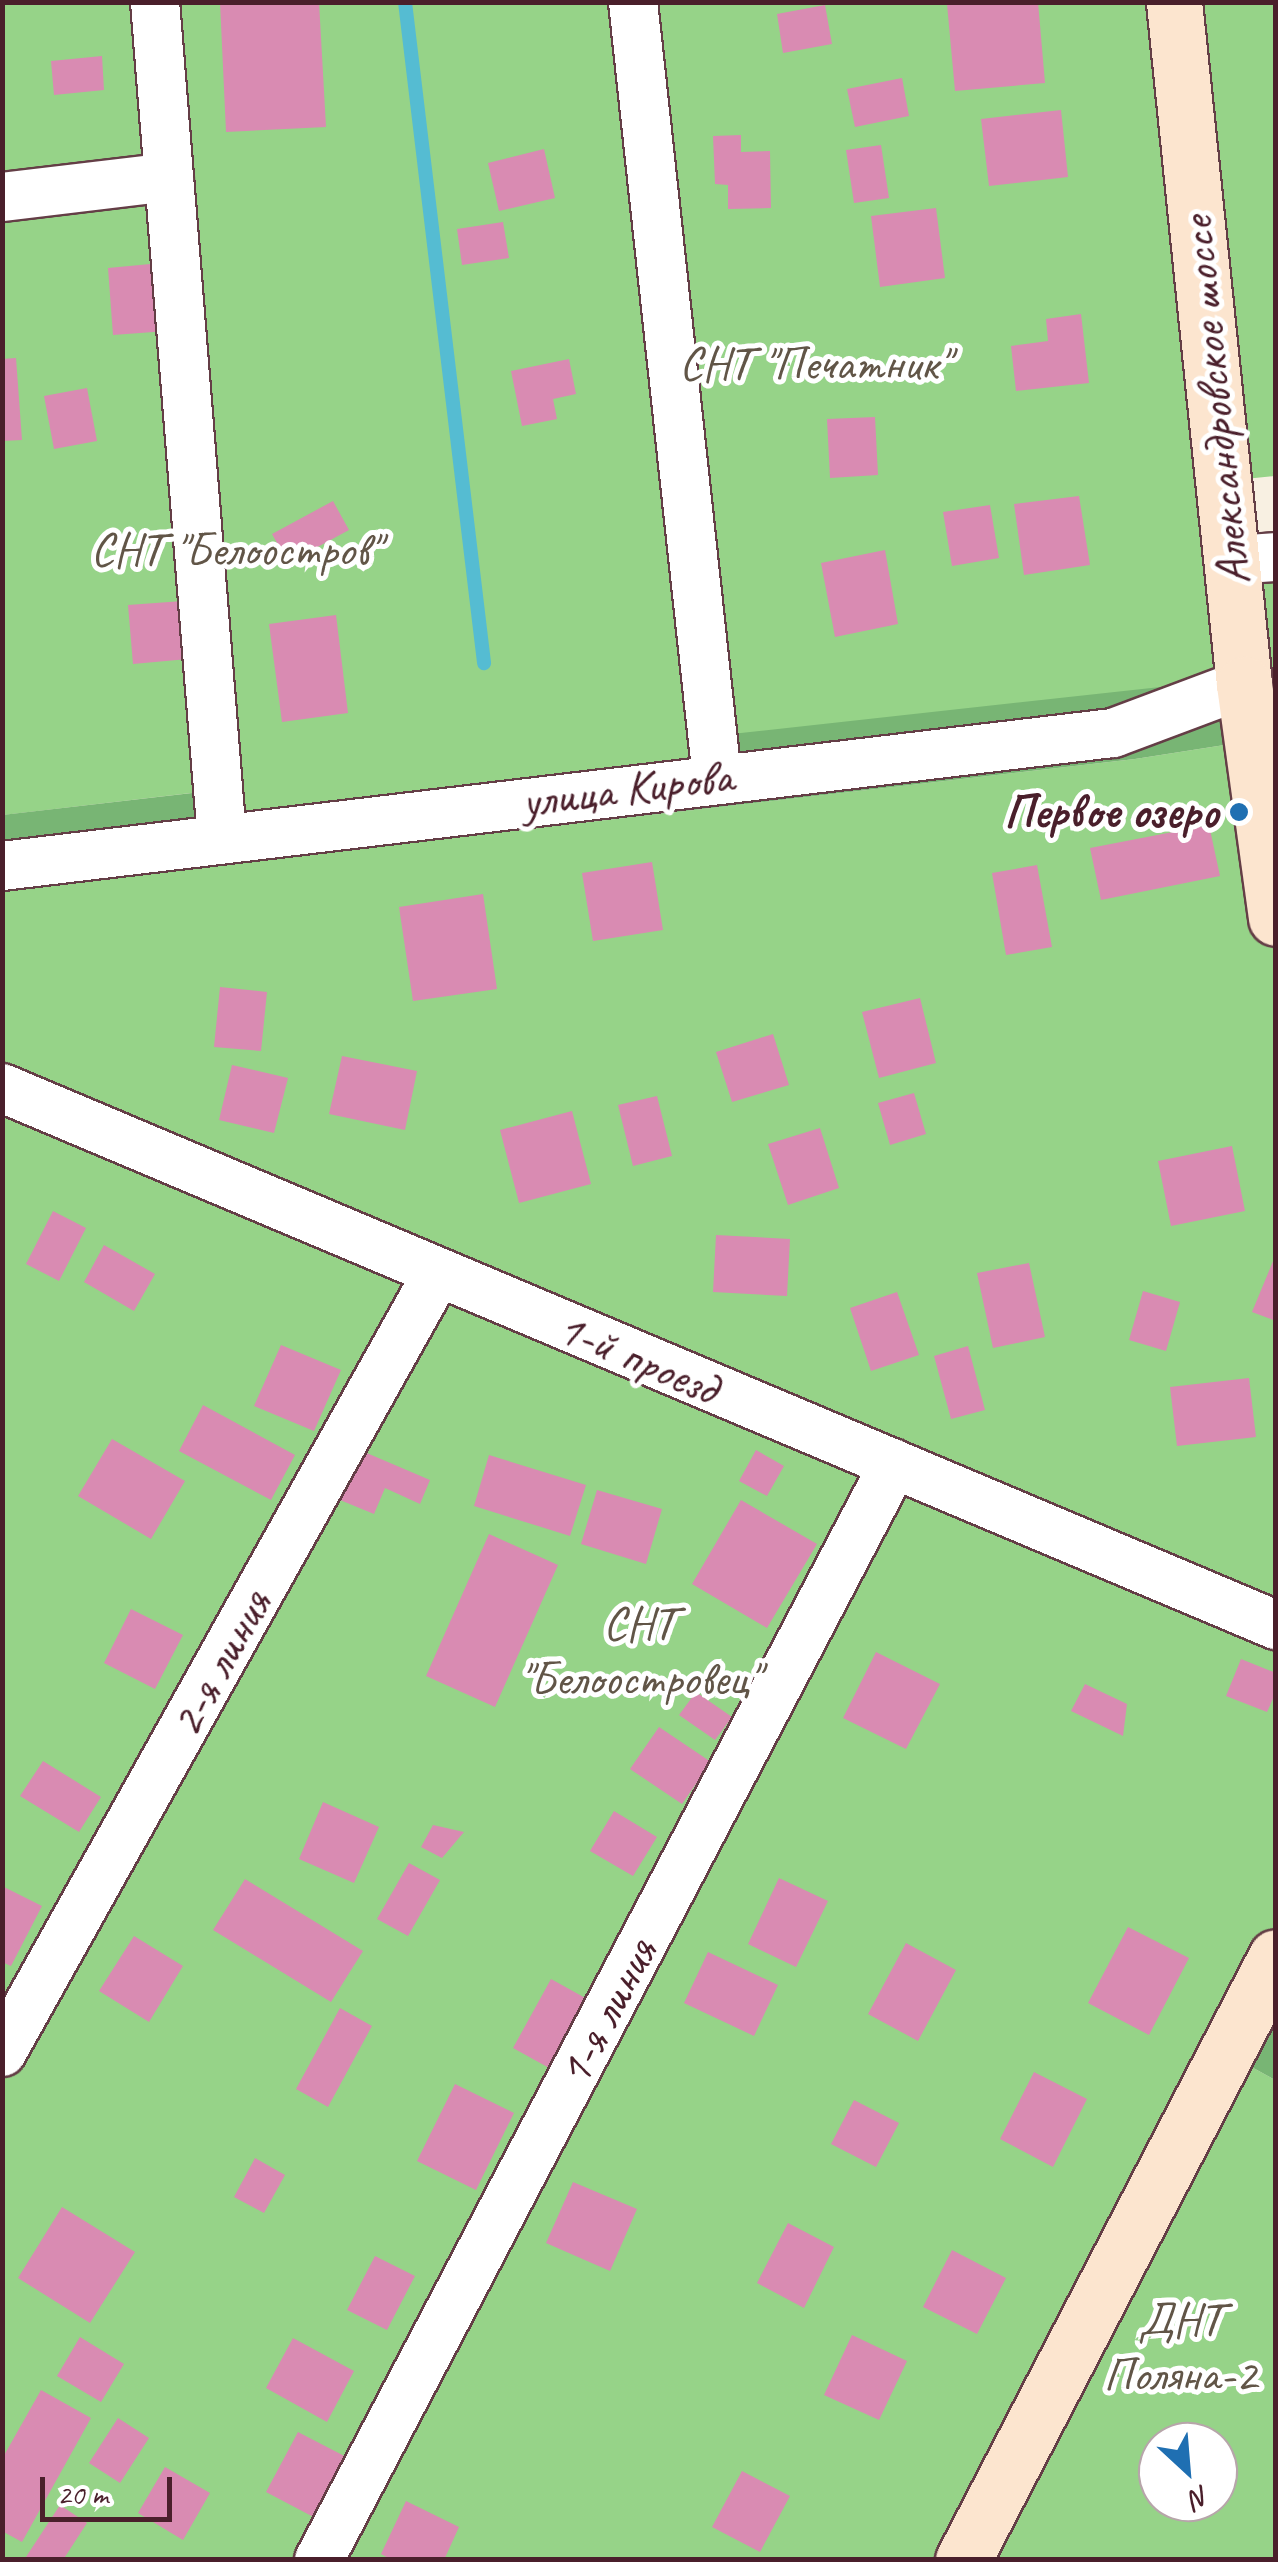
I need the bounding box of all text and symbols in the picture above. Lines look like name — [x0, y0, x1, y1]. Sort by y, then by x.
street label: Александровское шоссе — [1167, 214, 1263, 588]
park label: СНТ "Печатник" — [679, 335, 949, 393]
park label: СНТ "Белоостров" — [90, 521, 380, 579]
street label: улица Кирова — [519, 748, 735, 830]
place label: Первое озеро — [1003, 783, 1219, 841]
marker: Первое озеро — [1228, 801, 1250, 823]
street label: 1-й проезд — [549, 1299, 727, 1417]
street label: 2-я линия — [156, 1580, 284, 1746]
park label: СНТ "Белоостровец" — [519, 1594, 759, 1707]
street label: 1-я линия — [544, 1929, 670, 2095]
park label: ДНТ Поляна-2 — [1103, 2290, 1257, 2403]
north arrow — [1138, 2422, 1238, 2522]
scale bar — [45, 2457, 178, 2519]
text: 20 m — [57, 2475, 108, 2513]
text: N — [1185, 2478, 1216, 2517]

